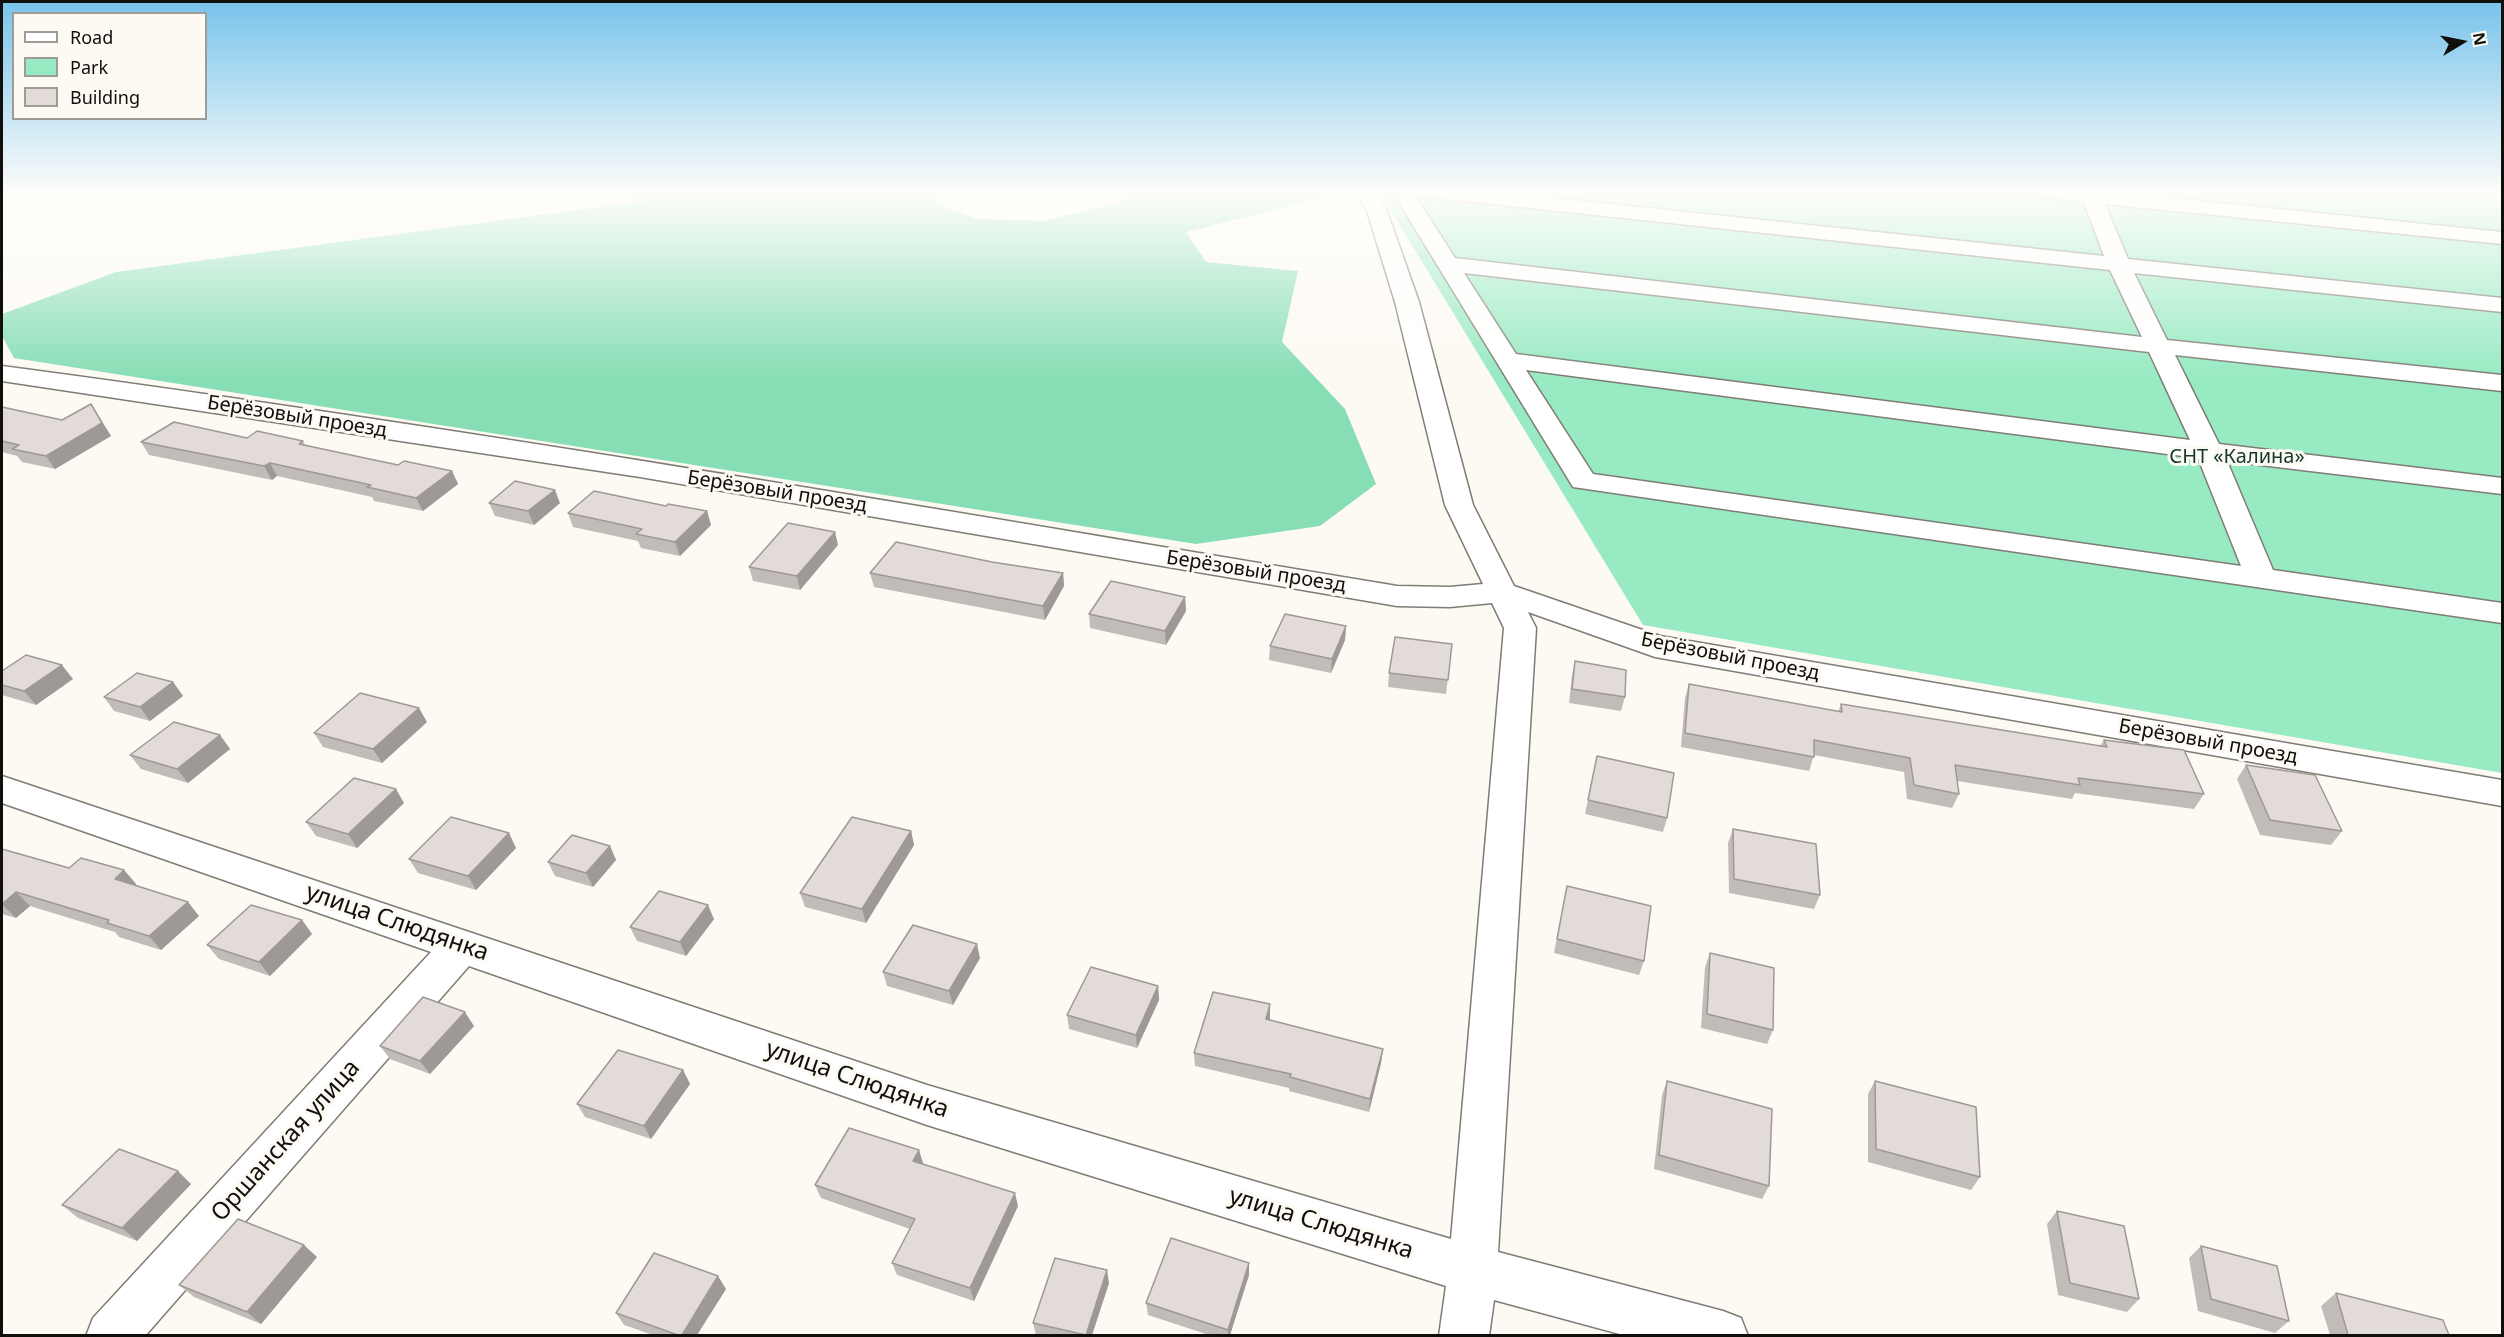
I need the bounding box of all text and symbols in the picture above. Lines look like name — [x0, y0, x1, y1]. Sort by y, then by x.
legend — [12, 12, 207, 120]
north arrow — [2432, 12, 2492, 72]
text: Road — [70, 25, 113, 49]
text: N — [2468, 31, 2492, 47]
text: Park — [70, 55, 108, 79]
text: Building — [70, 85, 140, 109]
street label: Берёзовый проезд — [206, 391, 388, 443]
park label: СНТ «Калина» — [2169, 445, 2305, 469]
street label: Берёзовый проезд — [686, 466, 868, 518]
street label: Берёзовый проезд — [1165, 546, 1347, 598]
street label: Берёзовый проезд — [1639, 628, 1821, 686]
street label: Берёзовый проезд — [2117, 714, 2299, 770]
street label: улица Слюдянка — [302, 878, 492, 968]
street label: улица Слюдянка — [762, 1035, 952, 1125]
street label: Оршанская улица — [206, 1054, 366, 1228]
street label: улица Слюдянка — [1225, 1182, 1417, 1266]

